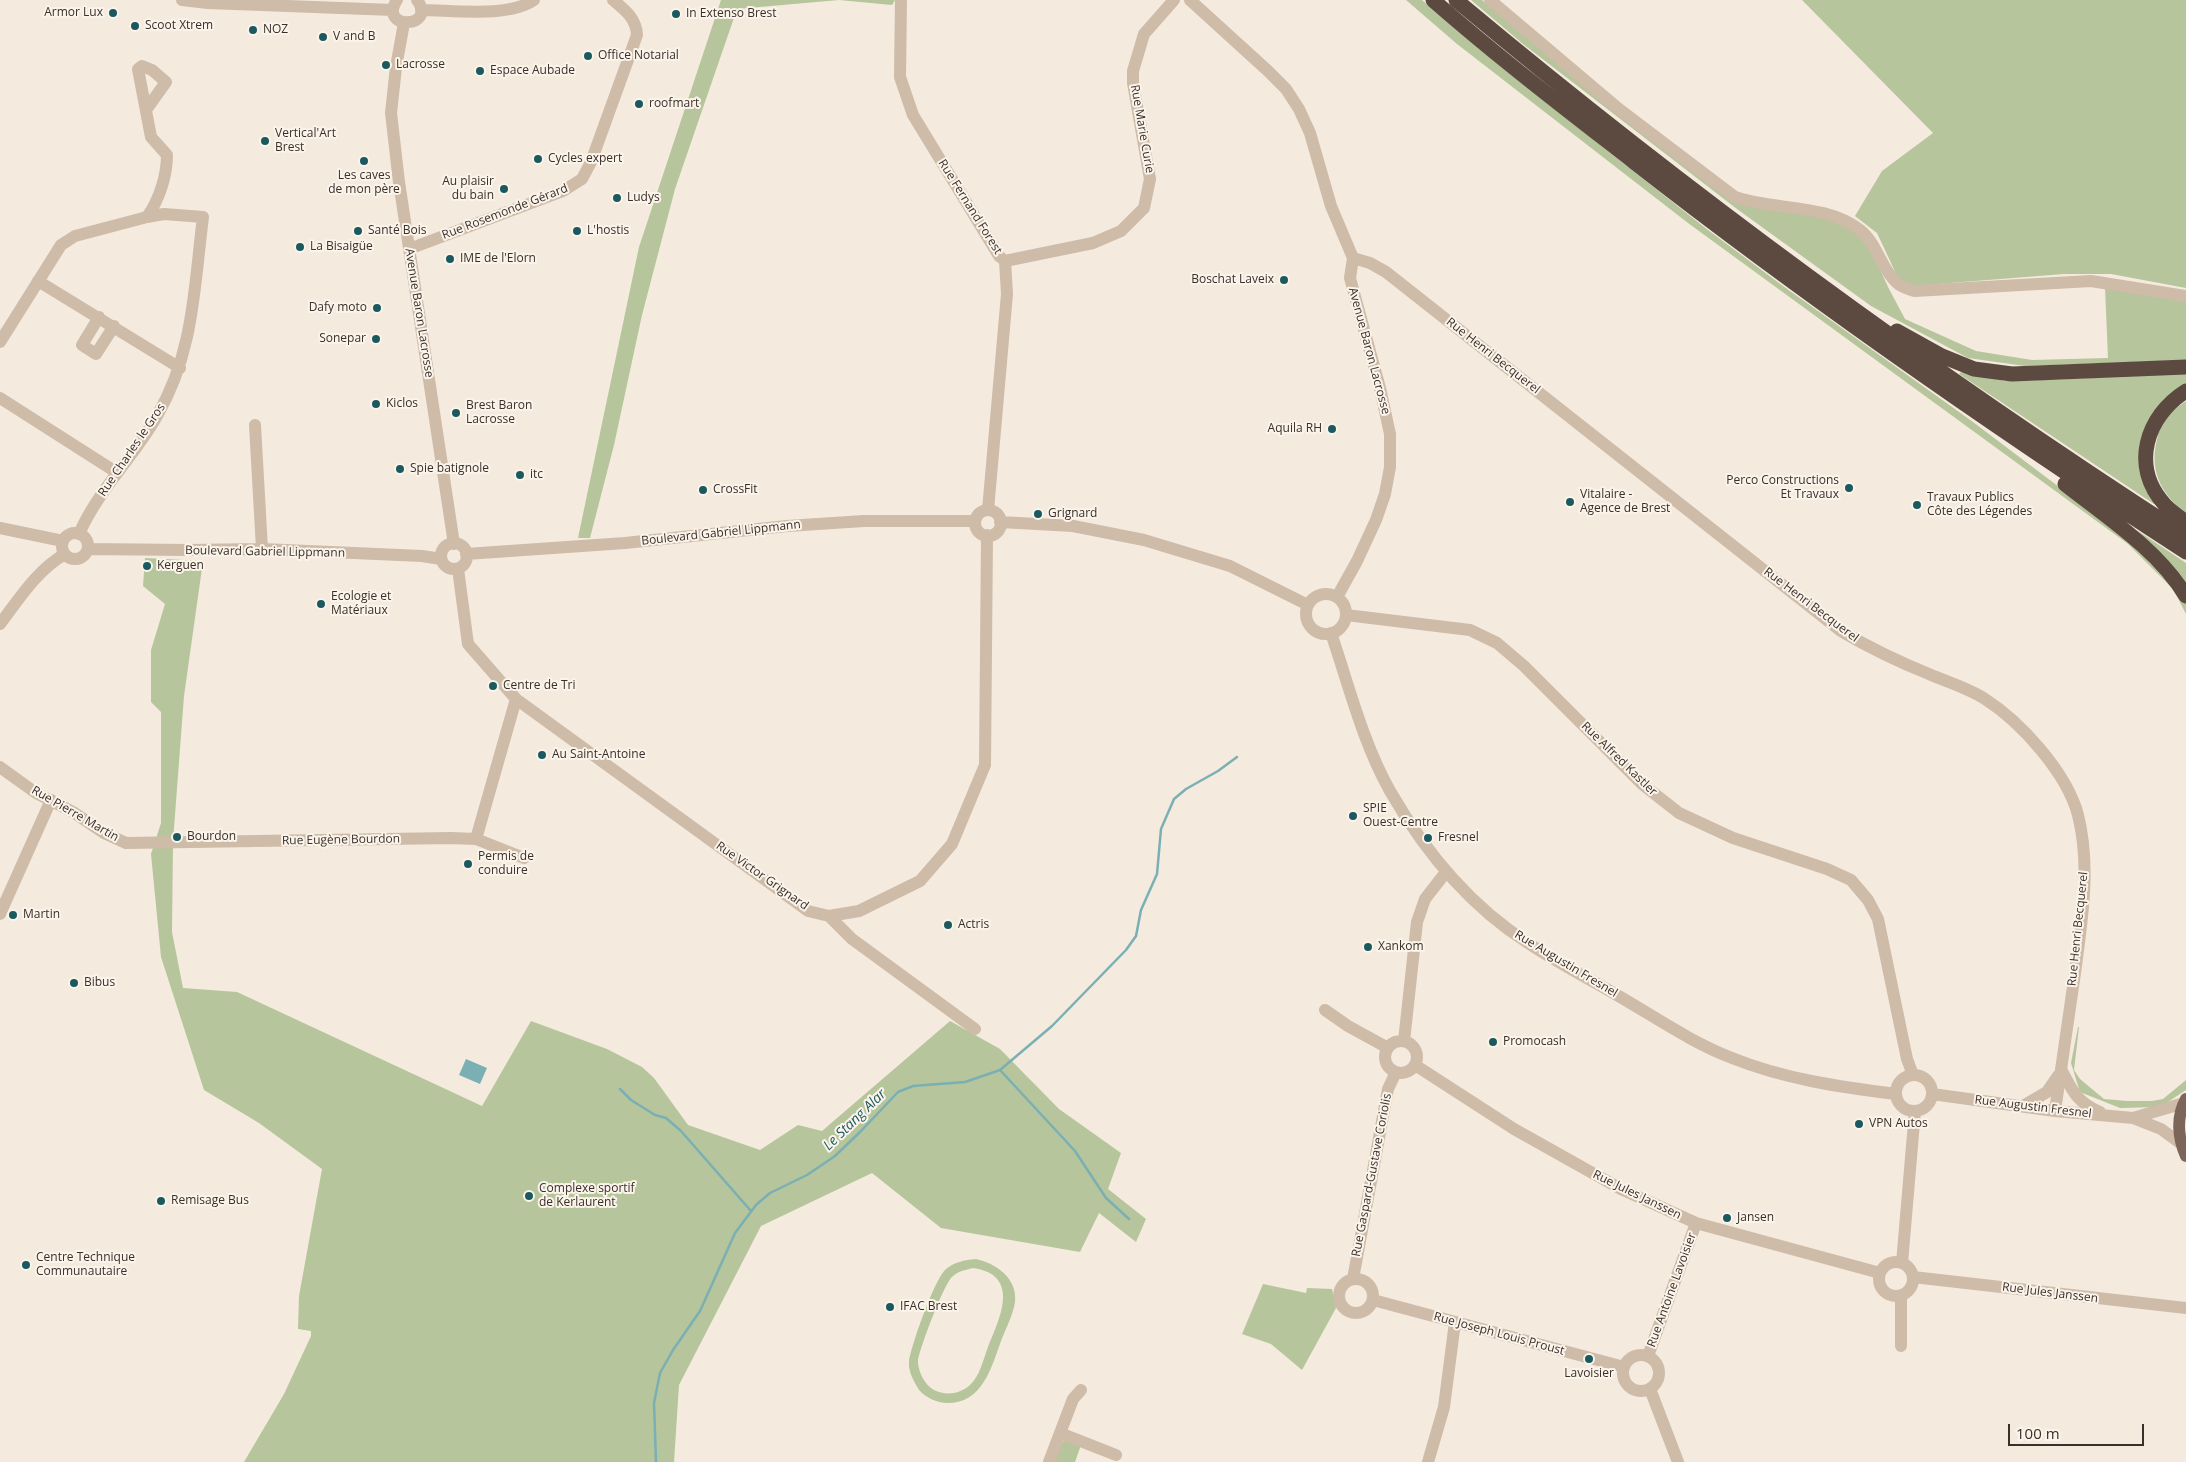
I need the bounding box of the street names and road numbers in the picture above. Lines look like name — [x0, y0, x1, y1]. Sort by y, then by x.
street label: Rue Marie Curie — [1127, 84, 1157, 174]
street label: Rue Fernand Forest — [935, 157, 1005, 257]
street label: Rue Rosemonde Gérard — [440, 181, 570, 243]
street label: Avenue Baron Lacrosse — [402, 247, 436, 379]
street label: Avenue Baron Lacrosse — [1345, 286, 1393, 416]
street label: Rue Henri Becquerel — [1443, 315, 1543, 397]
street label: Rue Charles le Gros — [96, 401, 168, 499]
street label: Boulevard Gabriel Lippmann — [641, 517, 801, 549]
street label: Boulevard Gabriel Lippmann — [185, 543, 345, 561]
street label: Rue Henri Becquerel — [1761, 565, 1861, 645]
street label: Rue Alfred Kastler — [1578, 719, 1660, 799]
street label: Rue Pierre Martin — [29, 783, 121, 845]
street label: Rue Eugène Bourdon — [282, 832, 400, 848]
street label: Rue Victor Grignard — [713, 839, 811, 913]
street label: Rue Henri Becquerel — [2065, 871, 2091, 987]
street label: Rue Augustin Fresnel — [1512, 928, 1620, 1000]
street label: Rue Gaspard-Gustave Coriolis — [1349, 1092, 1395, 1258]
street label: Rue Augustin Fresnel — [1974, 1093, 2092, 1121]
street label: Rue Jules Janssen — [1590, 1167, 1684, 1223]
street label: Rue Antoine Lavoisier — [1645, 1231, 1699, 1349]
street label: Rue Jules Janssen — [2001, 1280, 2099, 1306]
street label: Rue Joseph Louis Proust — [1432, 1310, 1566, 1358]

